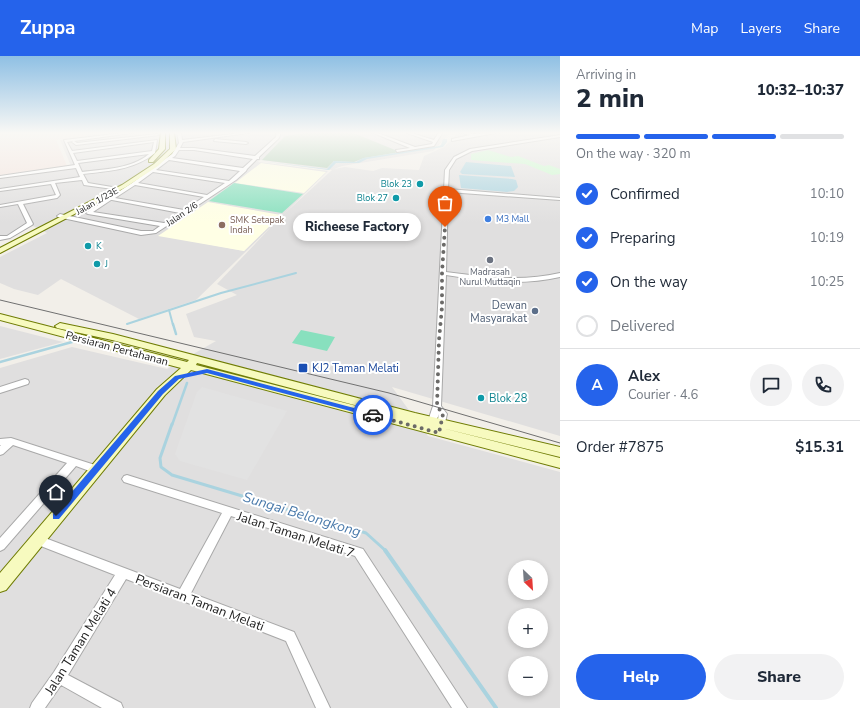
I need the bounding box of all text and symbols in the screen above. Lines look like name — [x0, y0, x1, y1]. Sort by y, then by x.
text: Zuppa — [20, 15, 76, 41]
text: Map — [691, 19, 718, 38]
text: Layers — [740, 19, 782, 38]
text: Share — [804, 19, 840, 38]
text: Arriving in — [576, 66, 636, 84]
text: 10:32–10:37 — [757, 80, 844, 100]
text: 2 min — [576, 81, 644, 116]
text: On the way · 320 m — [576, 145, 691, 163]
place label: Blok 23 — [381, 178, 412, 190]
marker: Blok 23 — [415, 179, 425, 189]
icon: check — [576, 183, 598, 205]
street label: Jalan 1/23E — [73, 184, 120, 218]
text: Confirmed — [610, 184, 680, 204]
text: 10:10 — [810, 185, 844, 203]
pin — [428, 186, 462, 227]
place label: Blok 27 — [357, 192, 388, 204]
icon: bag — [434, 192, 456, 214]
marker: Blok 27 — [391, 193, 401, 203]
street label: Jalan 2/6 — [163, 199, 200, 230]
callout: Richeese Factory — [293, 213, 421, 241]
place label: M3 Mall — [496, 213, 530, 225]
place label: SMK Setapak Indah — [230, 214, 284, 236]
marker: M3 Mall — [483, 214, 493, 224]
text: Richeese Factory — [305, 218, 409, 236]
marker: SMK Setapak Indah — [217, 220, 227, 230]
icon: check — [576, 227, 598, 249]
text: Preparing — [610, 228, 675, 248]
text: 10:19 — [810, 229, 844, 247]
place label: K — [96, 240, 102, 252]
marker: K — [83, 241, 93, 251]
marker: Madrasah Nurul Muttaqin — [485, 255, 495, 265]
place label: J — [104, 258, 108, 270]
marker: J — [92, 259, 102, 269]
place label: Madrasah Nurul Muttaqin — [459, 266, 521, 288]
icon: check — [576, 271, 598, 293]
text: On the way — [610, 272, 688, 292]
text: 10:25 — [810, 273, 844, 291]
place label: Dewan Masyarakat — [470, 298, 527, 326]
marker: Dewan Masyarakat — [530, 306, 540, 316]
text: Delivered — [610, 316, 675, 336]
street label: Persiaran Pertahanan — [64, 328, 170, 369]
place label: KJ2 Taman Melati — [312, 361, 399, 376]
marker: KJ2 Taman Melati — [297, 362, 309, 374]
button: chat — [750, 364, 792, 406]
button: phone — [802, 364, 844, 406]
text: Alex — [628, 366, 660, 386]
text: A — [591, 375, 603, 395]
text: Courier · 4.6 — [628, 386, 698, 404]
place label: Blok 28 — [489, 391, 528, 406]
marker: Blok 28 — [476, 393, 486, 403]
courier — [353, 395, 393, 435]
icon: car — [362, 404, 384, 426]
text: Order #7875 — [576, 437, 664, 457]
text: $15.31 — [795, 437, 844, 457]
pin — [39, 475, 73, 516]
icon: home — [45, 481, 67, 503]
water label: Sungai Belongkong — [240, 487, 363, 541]
street label: Jalan Taman Melati 7 — [234, 507, 357, 562]
north arrow — [508, 560, 548, 600]
map controls — [508, 560, 548, 696]
street label: Persiaran Taman Melati — [133, 570, 267, 636]
street label: Jalan Taman Melati 4 — [40, 585, 121, 699]
button: + — [508, 608, 548, 648]
button: Help — [576, 654, 706, 700]
button: Share — [714, 654, 844, 700]
button: − — [508, 656, 548, 696]

